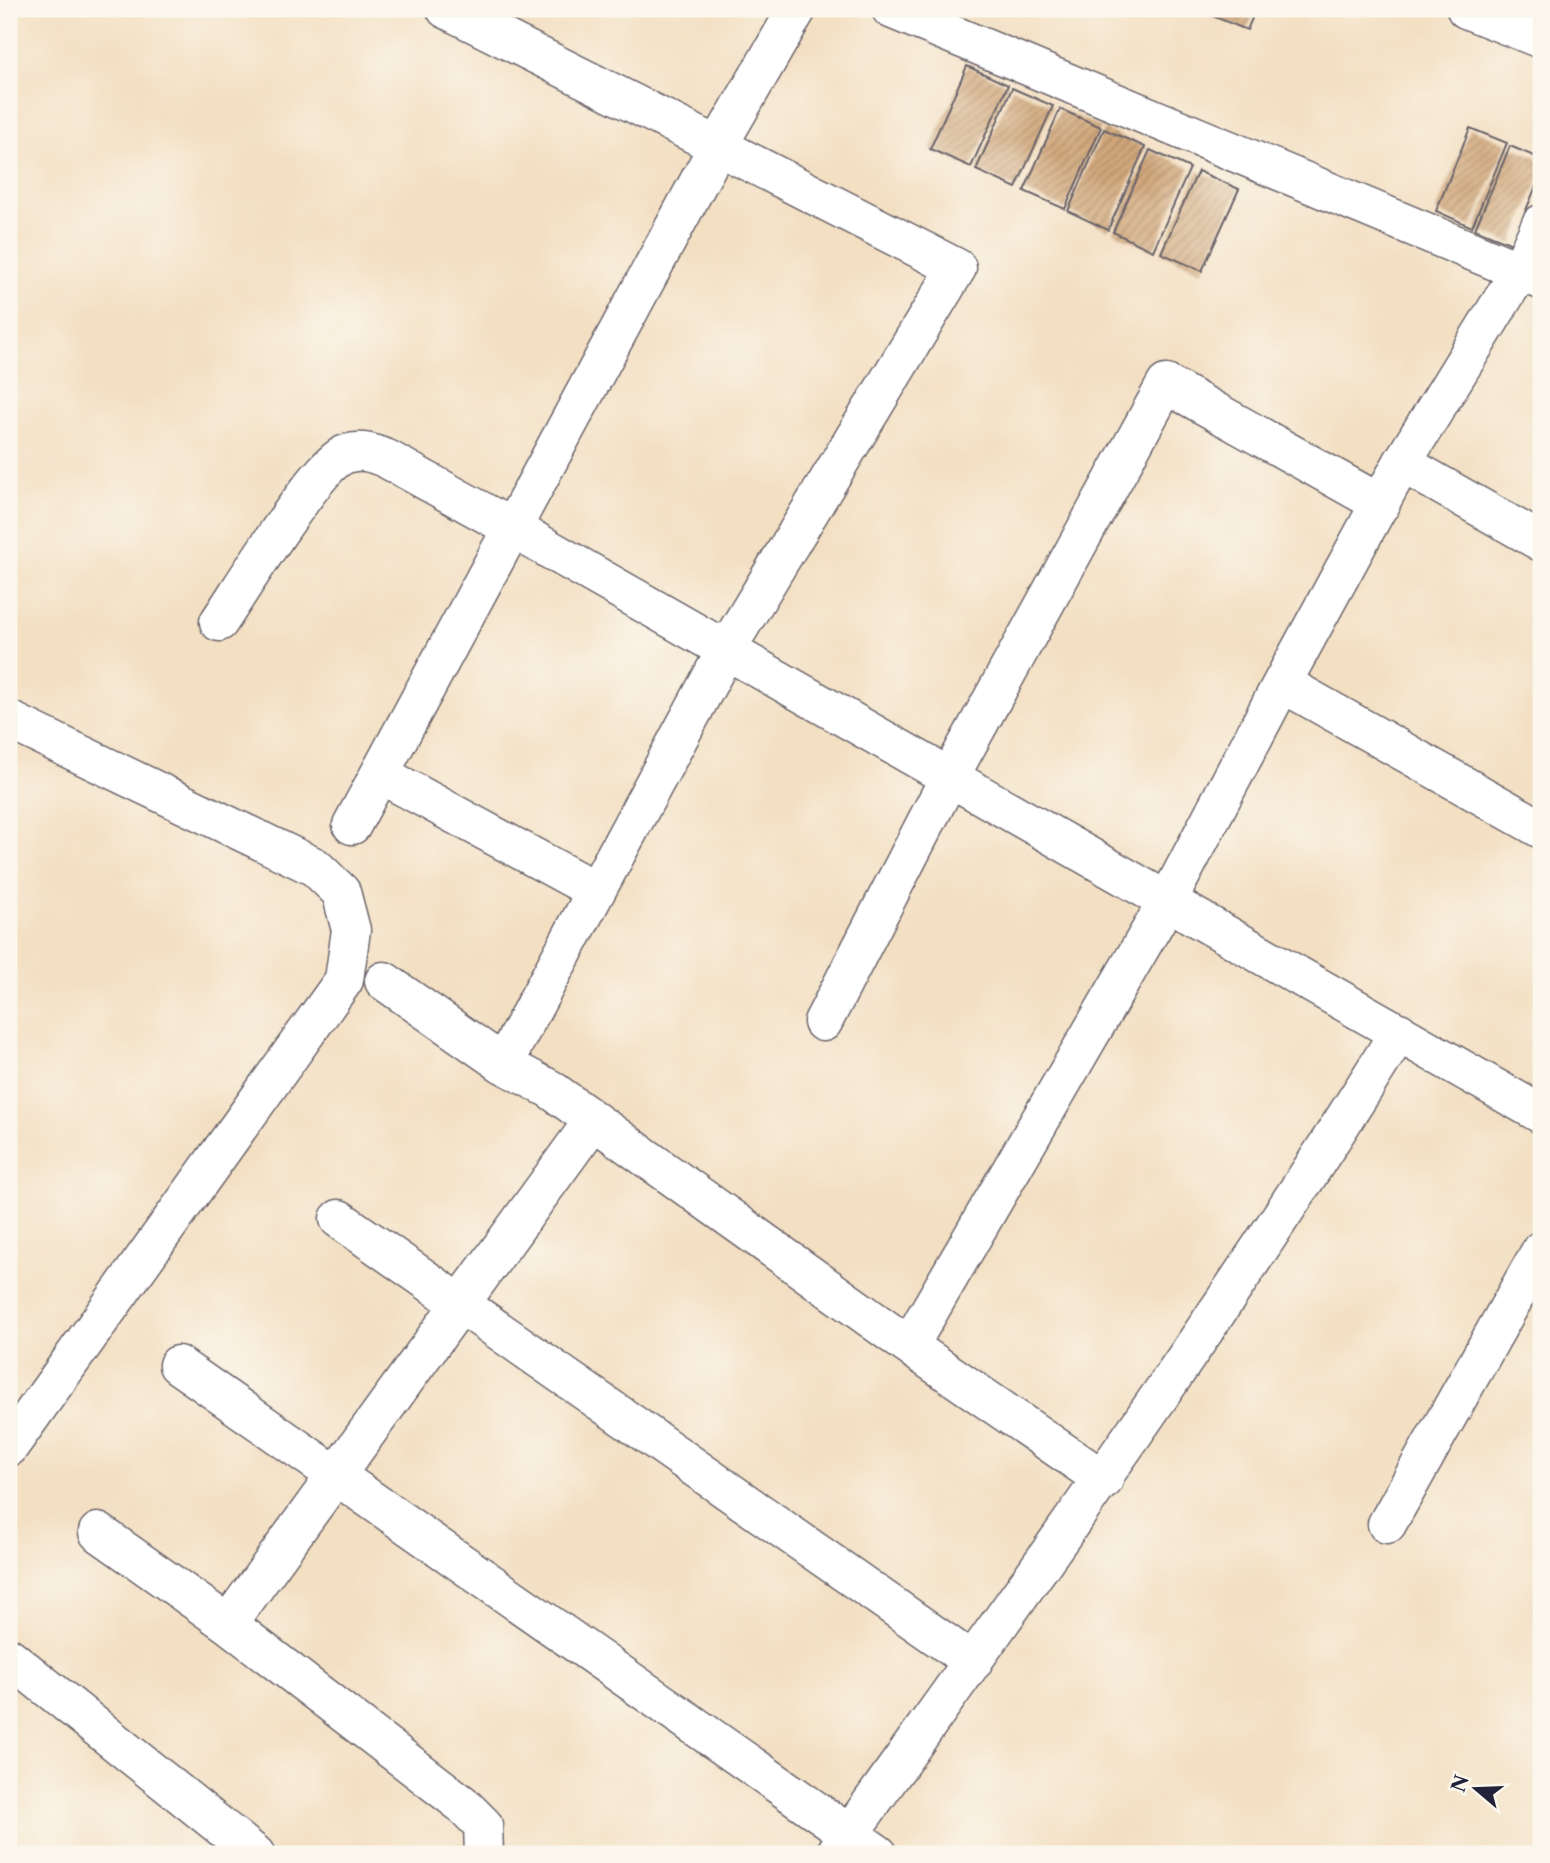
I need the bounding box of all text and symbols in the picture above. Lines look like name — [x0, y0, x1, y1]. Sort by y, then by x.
north arrow — [1442, 1755, 1512, 1825]
text: N — [1447, 1772, 1474, 1795]

